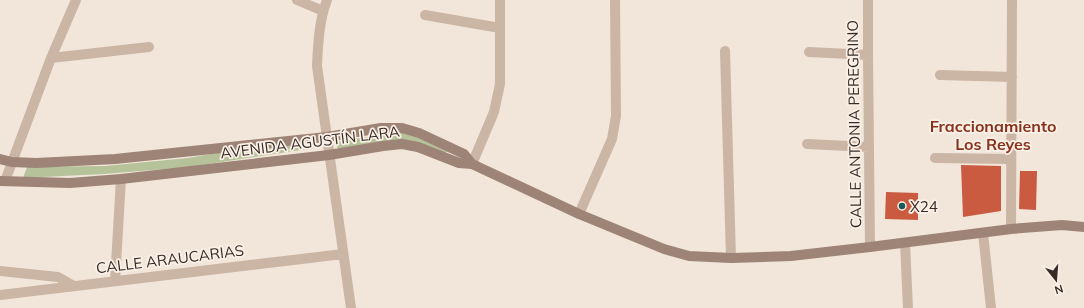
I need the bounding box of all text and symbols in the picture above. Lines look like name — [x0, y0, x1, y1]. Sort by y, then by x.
street label: CALLE ANTONIA PEREGRINO — [843, 20, 865, 228]
district label: Fraccionamiento Los Reyes — [930, 116, 1056, 154]
street label: AVENIDA AGUSTÍN LARA — [219, 122, 401, 162]
place label: X24 — [910, 197, 938, 216]
marker: X24 — [897, 201, 907, 211]
street label: CALLE ARAUCARIAS — [95, 241, 245, 277]
north arrow — [1036, 260, 1076, 300]
text: N — [1053, 282, 1065, 297]

